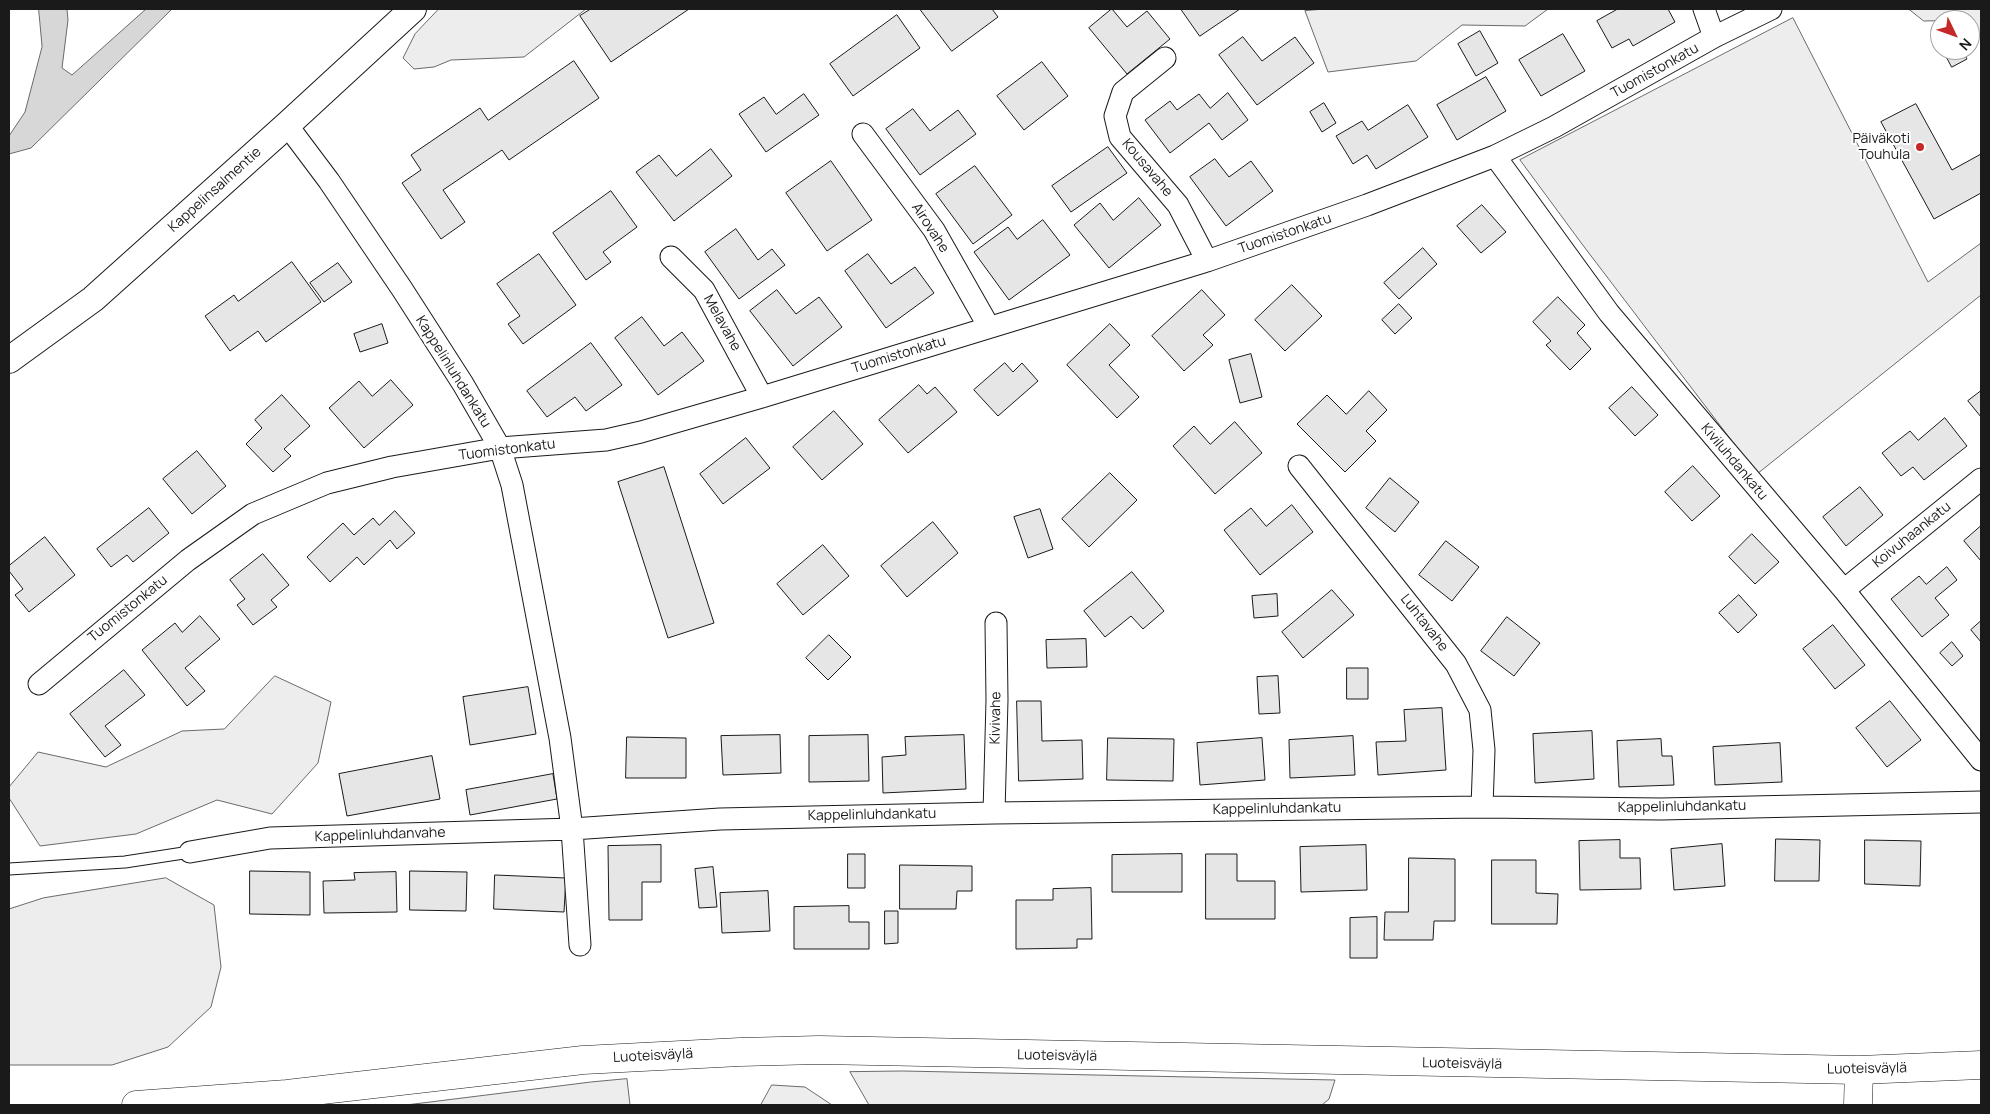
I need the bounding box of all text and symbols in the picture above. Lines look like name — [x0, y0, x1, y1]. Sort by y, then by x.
north arrow — [1930, 10, 1980, 60]
text: N — [1955, 35, 1976, 55]
street label: Tuomistonkatu — [1608, 40, 1702, 102]
place label: Päiväkoti Touhula — [1852, 131, 1910, 164]
street label: Kousavahe — [1118, 136, 1176, 200]
marker: Päiväkoti Touhula — [1914, 141, 1926, 153]
street label: Kappelinsalmentie — [165, 144, 265, 236]
street label: Airovahe — [908, 200, 952, 256]
street label: Tuomistonkatu — [1236, 210, 1334, 258]
street label: Melavahe — [700, 292, 744, 354]
street label: Kappelinluhdankatu — [412, 313, 494, 431]
street label: Tuomistonkatu — [850, 333, 948, 377]
street label: Kiviluhdankatu — [1697, 420, 1771, 504]
street label: Tuomistonkatu — [458, 436, 556, 464]
street label: Koivuhaankatu — [1870, 498, 1954, 572]
street label: Tuomistonkatu — [85, 572, 171, 646]
street label: Luhtavahe — [1396, 591, 1452, 655]
street label: Kivivahe — [987, 691, 1005, 745]
street label: Kappelinluhdankatu — [1618, 797, 1746, 817]
street label: Kappelinluhdankatu — [1213, 799, 1341, 819]
street label: Kappelinluhdankatu — [808, 805, 936, 825]
street label: Kappelinluhdanvahe — [314, 824, 446, 846]
street label: Luoteisväylä — [613, 1046, 693, 1066]
street label: Luoteisväylä — [1017, 1047, 1097, 1065]
street label: Luoteisväylä — [1422, 1055, 1502, 1073]
street label: Luoteisväylä — [1827, 1060, 1907, 1078]

